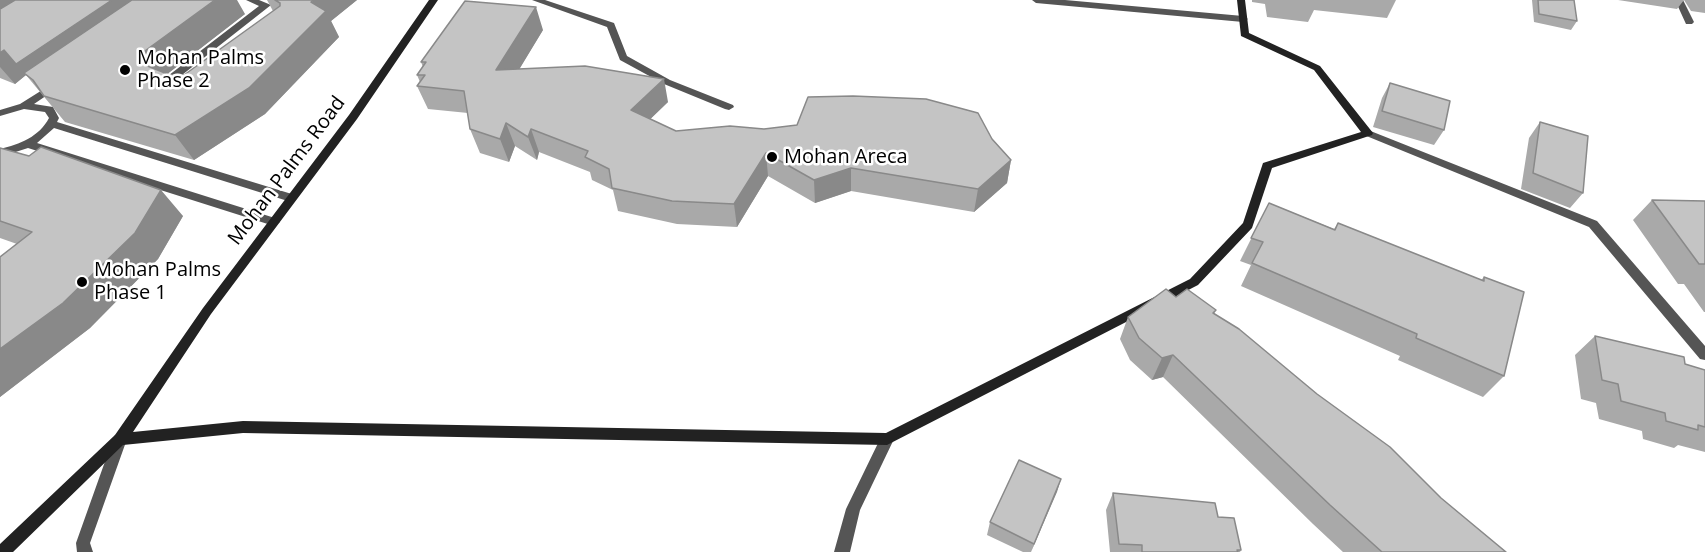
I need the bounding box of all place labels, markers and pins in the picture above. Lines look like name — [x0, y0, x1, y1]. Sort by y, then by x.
place label: Mohan Palms Phase 2 — [137, 46, 264, 93]
marker: Mohan Palms Phase 2 — [118, 63, 132, 77]
place label: Mohan Areca — [784, 145, 908, 169]
marker: Mohan Areca — [765, 150, 779, 164]
place label: Mohan Palms Phase 1 — [94, 258, 221, 305]
marker: Mohan Palms Phase 1 — [75, 275, 89, 289]

